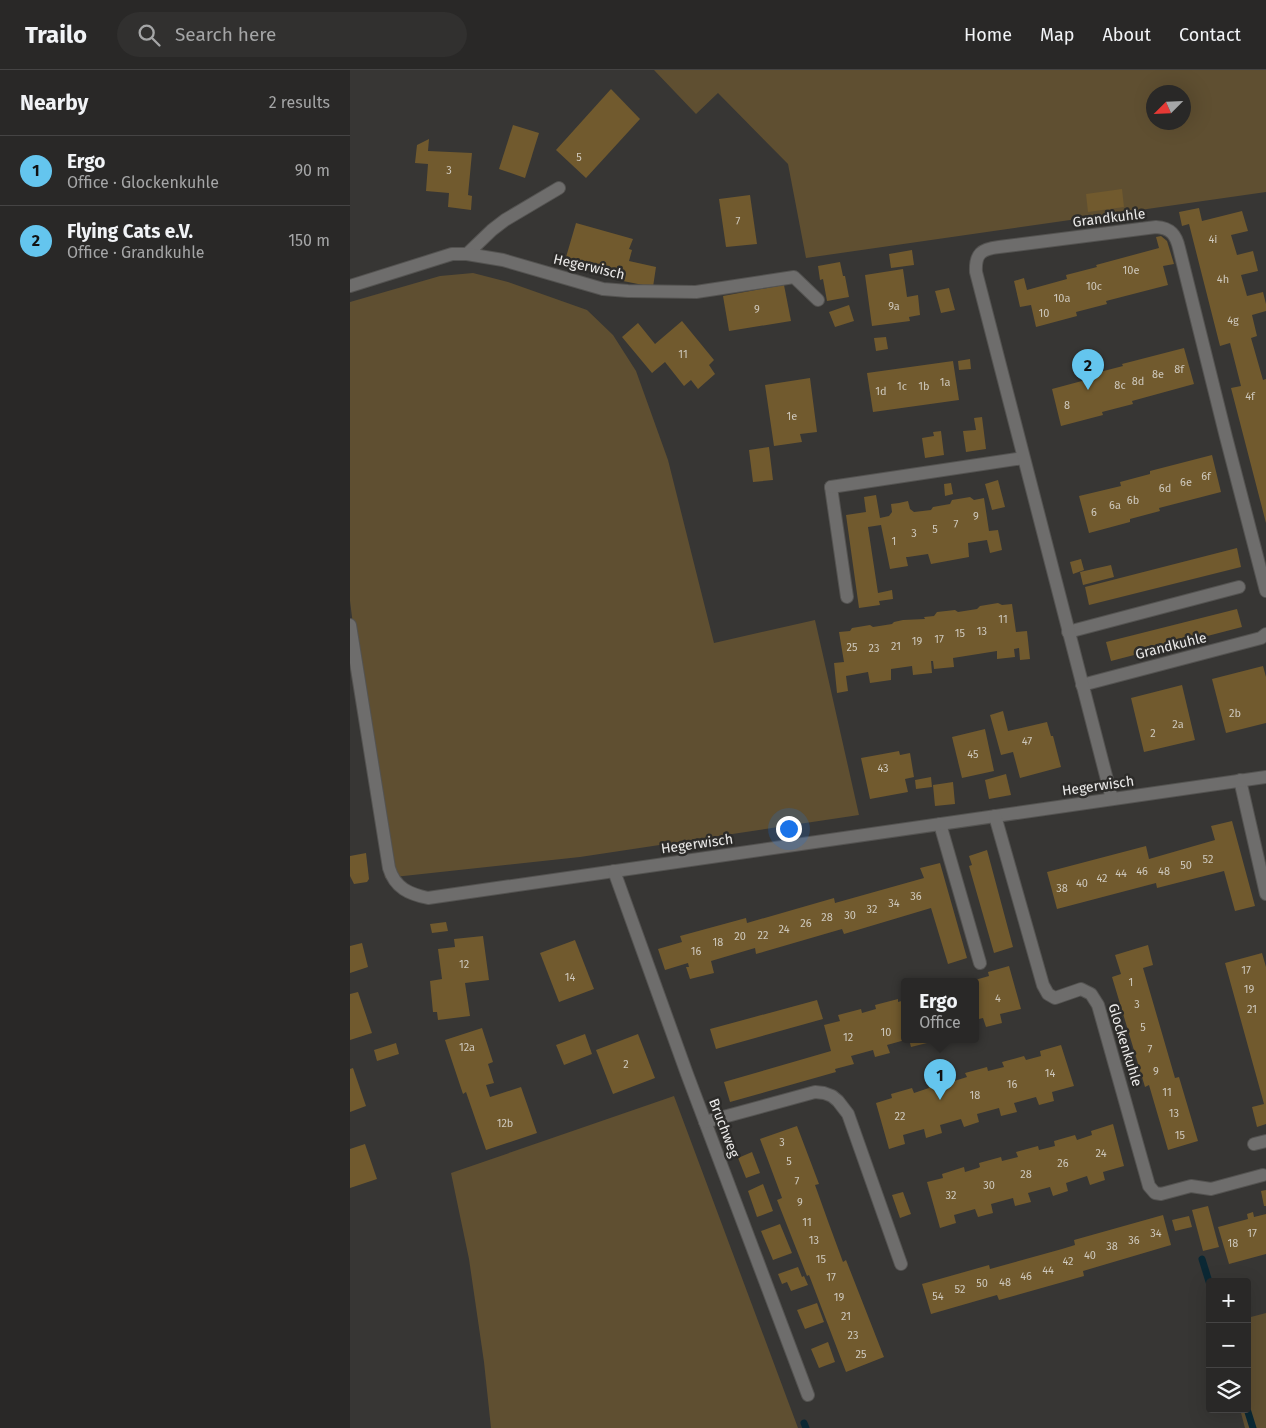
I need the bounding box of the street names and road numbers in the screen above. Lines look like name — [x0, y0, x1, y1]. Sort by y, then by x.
street label: Grandkuhle — [1072, 205, 1146, 231]
street label: Hegerwisch — [552, 251, 626, 283]
street label: Grandkuhle — [1134, 629, 1208, 663]
street label: Hegerwisch — [1061, 773, 1135, 799]
street label: Hegerwisch — [660, 831, 734, 857]
street label: Glockenkuhle — [1104, 1002, 1146, 1088]
street label: Bruchweg — [705, 1096, 743, 1161]

